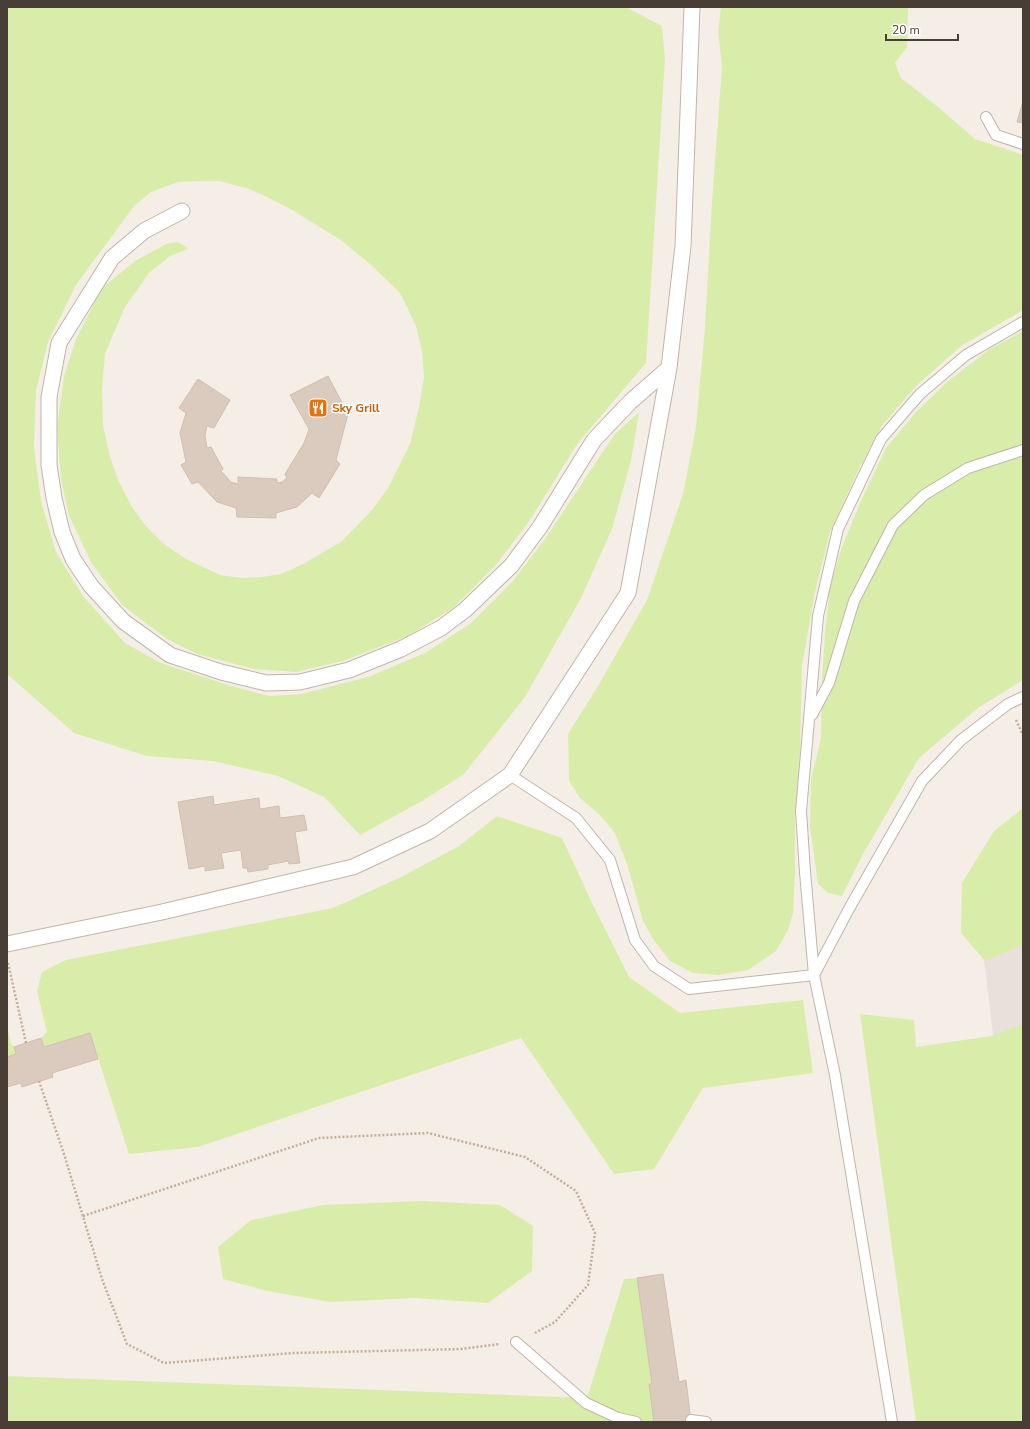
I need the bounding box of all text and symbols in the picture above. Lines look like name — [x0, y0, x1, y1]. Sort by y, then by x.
scale bar — [886, 16, 958, 42]
text: 20 m — [892, 22, 920, 38]
restaurant icon: Sky Grill — [307, 397, 329, 419]
place label: Sky Grill — [332, 400, 380, 416]

